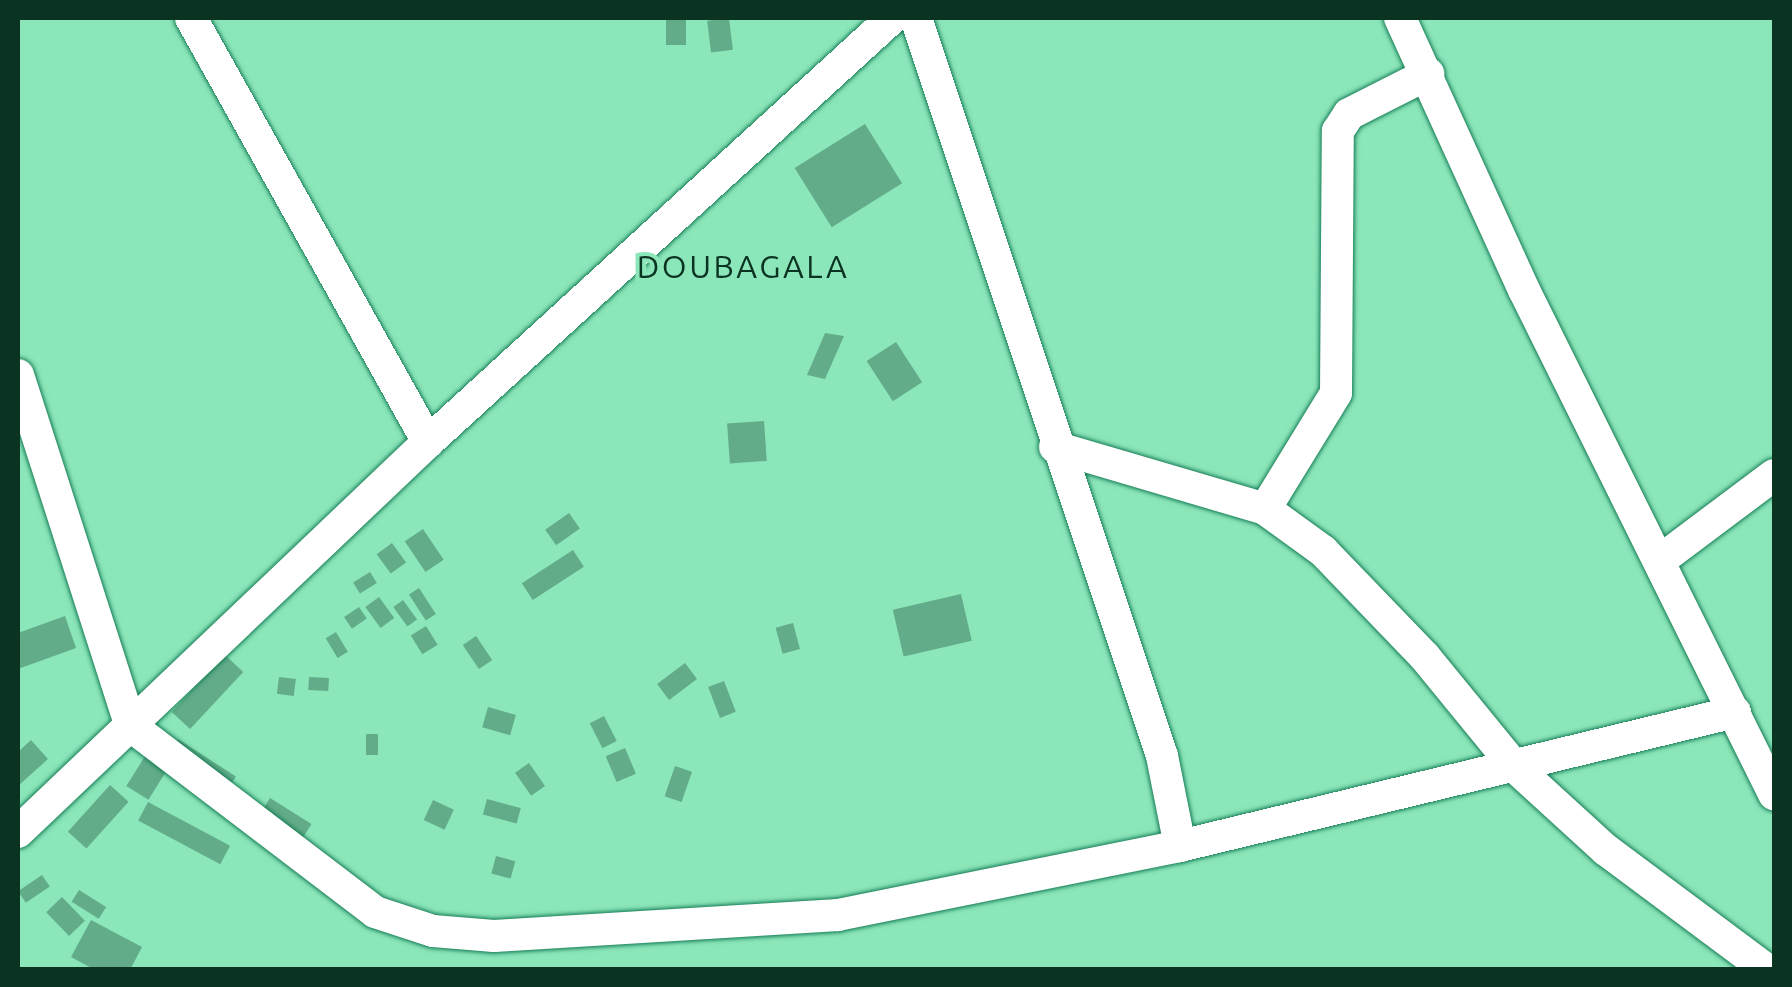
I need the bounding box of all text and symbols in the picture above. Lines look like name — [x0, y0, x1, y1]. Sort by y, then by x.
district label: DOUBAGALA — [637, 247, 849, 285]

